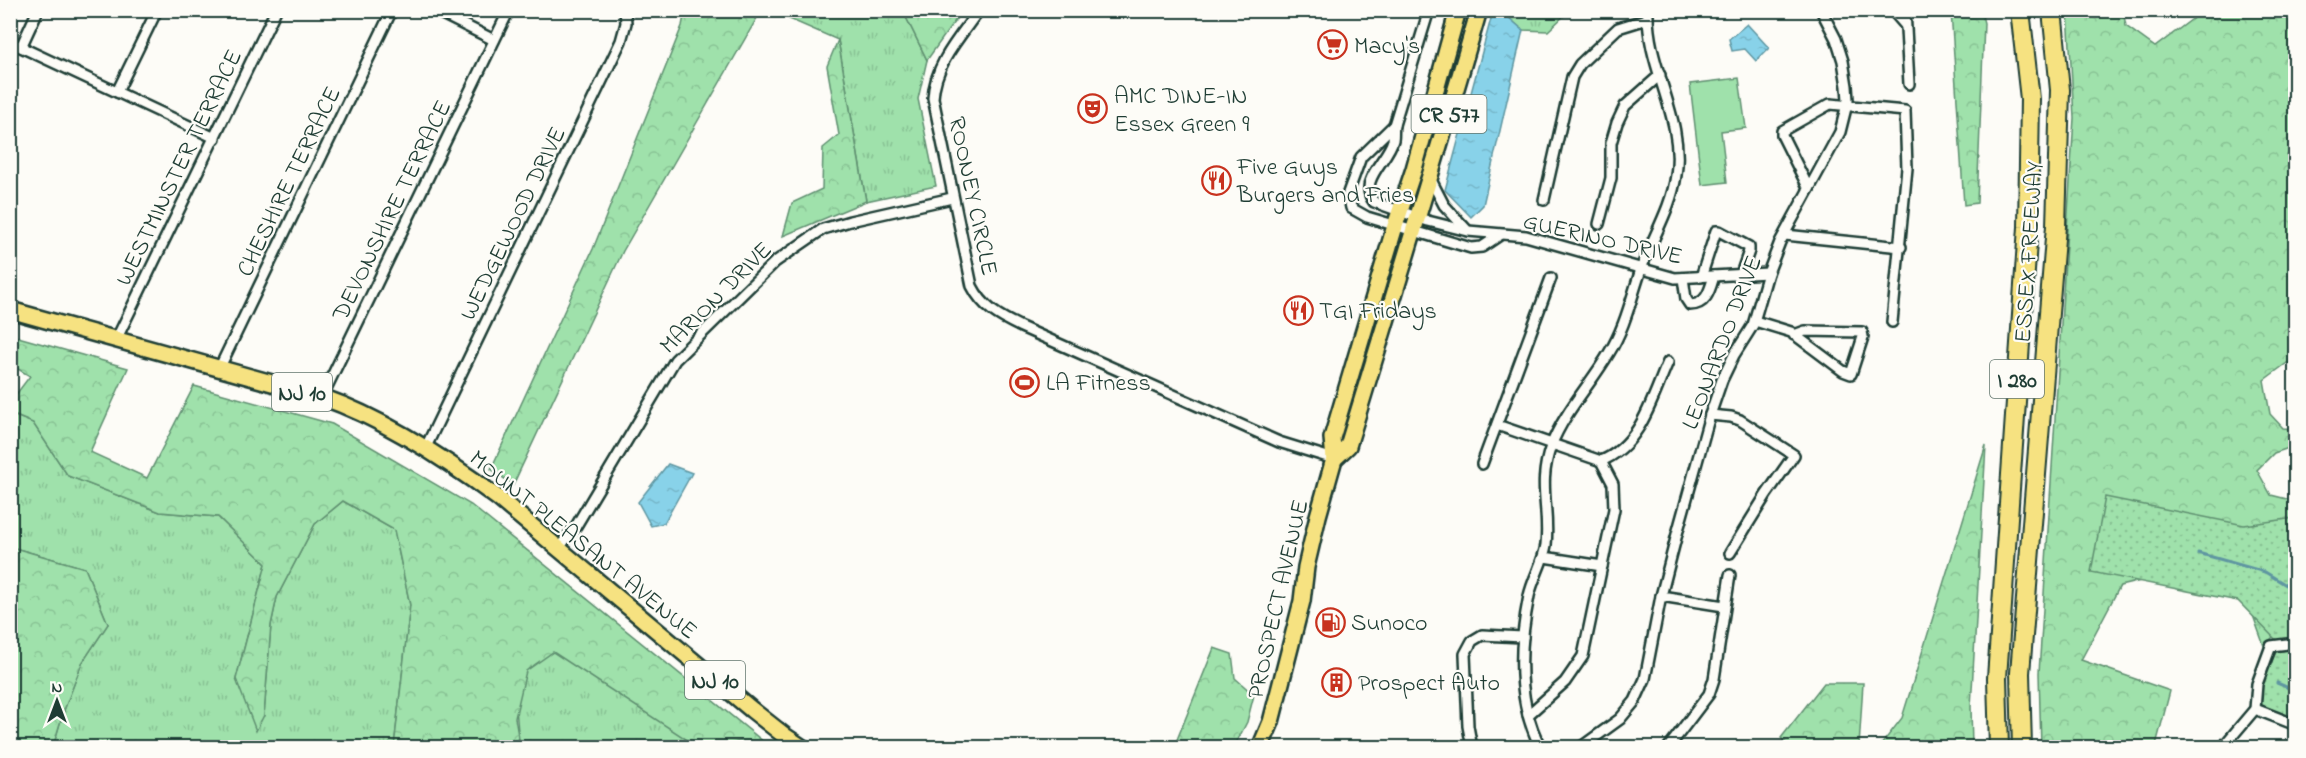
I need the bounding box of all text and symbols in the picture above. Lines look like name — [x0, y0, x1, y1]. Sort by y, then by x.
supermarket icon: Macy's — [1317, 29, 1349, 61]
place label: Macy's — [1354, 30, 1420, 66]
street label: WESTMINSTER TERRACE — [108, 44, 253, 292]
place label: AMC DINE-IN Essex Green 9 — [1114, 80, 1250, 143]
street label: CHESHIRE TERRACE — [229, 81, 352, 283]
theatre icon: AMC DINE-IN Essex Green 9 — [1077, 93, 1109, 125]
street label: DEVONSHIRE TERRACE — [324, 95, 462, 328]
road number: CR 577 — [1412, 95, 1486, 133]
street label: ROONEY CIRCLE — [938, 114, 1005, 279]
street label: WEDGEWOOD DRIVE — [452, 121, 576, 327]
place label: Five Guys Burgers and Fries — [1236, 151, 1414, 214]
street label: ESSEX FREEWAY — [2007, 160, 2054, 344]
restaurant icon: Five Guys Burgers and Fries — [1200, 164, 1232, 196]
street label: GUERINO DRIVE — [1519, 205, 1686, 276]
street label: MARION DRIVE — [652, 234, 781, 363]
street label: LEONARDO DRIVE — [1674, 251, 1773, 435]
restaurant icon: TGI Fridays — [1282, 294, 1314, 326]
place label: TGI Fridays — [1319, 295, 1437, 331]
road number: I 280 — [1990, 360, 2044, 398]
sports icon: LA Fitness — [1009, 366, 1041, 398]
place label: LA Fitness — [1046, 367, 1151, 402]
road number: NJ 10 — [272, 373, 332, 411]
street label: MOUNT PLEASANT AVENUE — [461, 443, 704, 649]
street label: PROSPECT AVENUE — [1239, 496, 1319, 703]
fuel station icon: Sunoco — [1314, 606, 1346, 638]
place label: Sunoco — [1351, 607, 1428, 642]
road number: NJ 10 — [685, 661, 745, 699]
building icon: Prospect Auto — [1321, 666, 1353, 698]
place label: Prospect Auto — [1358, 667, 1500, 702]
north arrow — [27, 671, 87, 731]
text: N — [52, 676, 63, 700]

